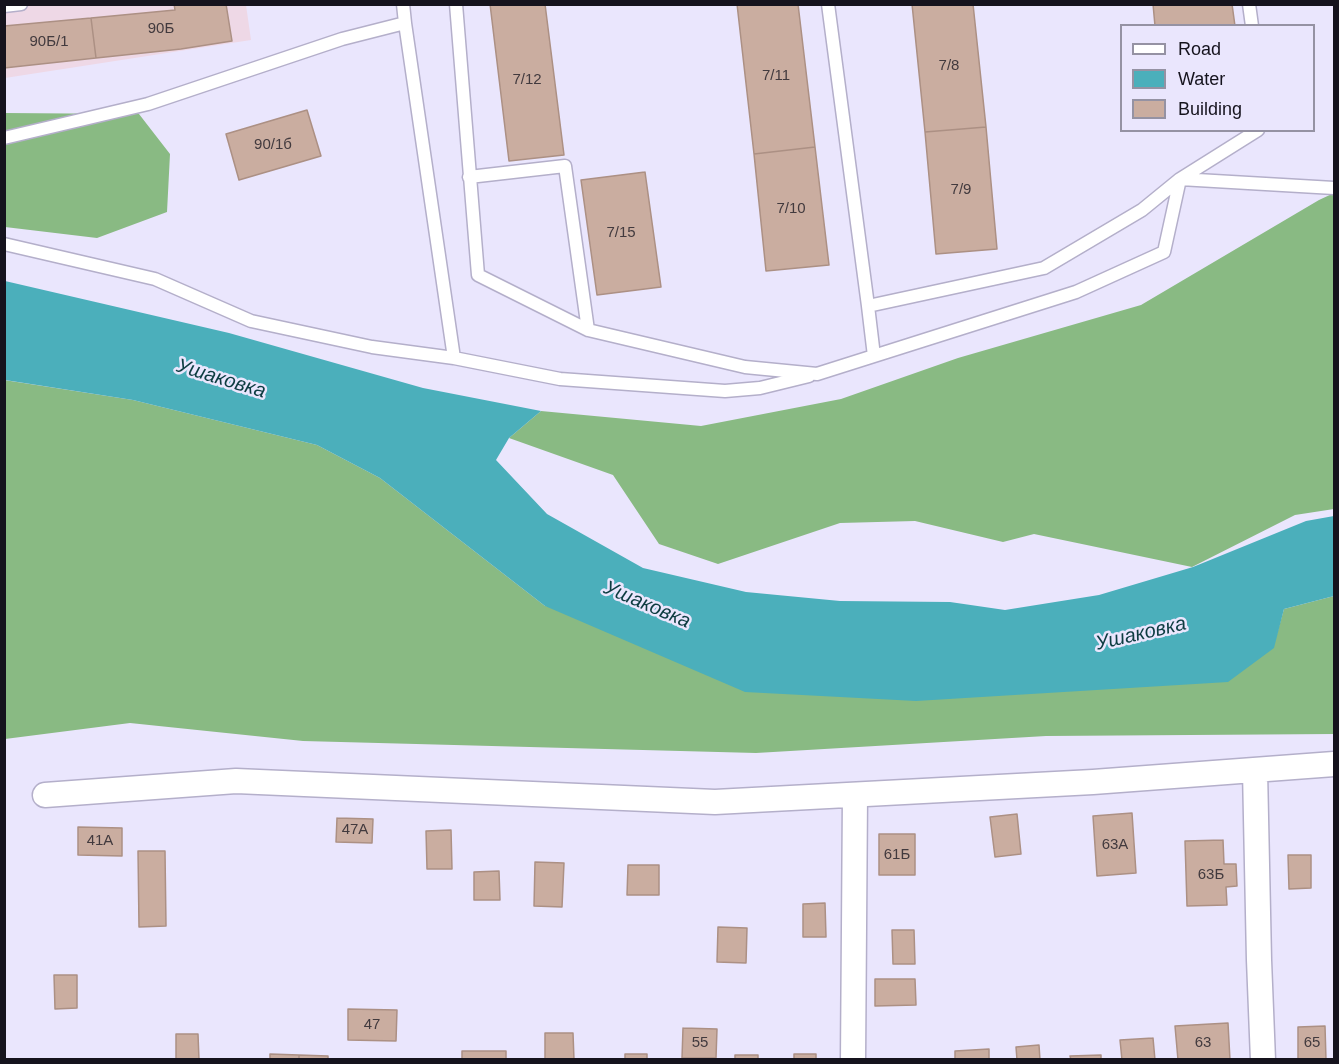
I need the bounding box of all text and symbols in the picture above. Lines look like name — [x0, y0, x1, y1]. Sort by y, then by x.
house number: 90Б — [148, 20, 174, 38]
legend — [1120, 24, 1315, 132]
house number: 90Б/1 — [29, 33, 69, 51]
text: Road — [1178, 39, 1221, 59]
house number: 7/8 — [939, 57, 959, 75]
house number: 7/11 — [762, 67, 790, 85]
text: Water — [1178, 69, 1225, 89]
house number: 7/12 — [512, 71, 542, 89]
text: Building — [1178, 99, 1242, 119]
house number: 90/1б — [254, 136, 292, 154]
house number: 7/9 — [951, 181, 971, 199]
house number: 7/10 — [776, 200, 806, 218]
house number: 7/15 — [606, 224, 636, 242]
water label: Ушаковка — [174, 354, 268, 404]
water label: Ушаковка — [600, 576, 694, 634]
water label: Ушаковка — [1094, 612, 1188, 656]
house number: 47А — [342, 821, 368, 839]
house number: 41А — [87, 832, 113, 850]
house number: 63А — [1102, 836, 1128, 854]
house number: 61Б — [884, 846, 910, 864]
house number: 63Б — [1198, 866, 1224, 884]
house number: 47 — [364, 1016, 380, 1034]
house number: 55 — [692, 1034, 708, 1052]
house number: 63 — [1195, 1034, 1211, 1052]
house number: 65 — [1304, 1034, 1320, 1052]

